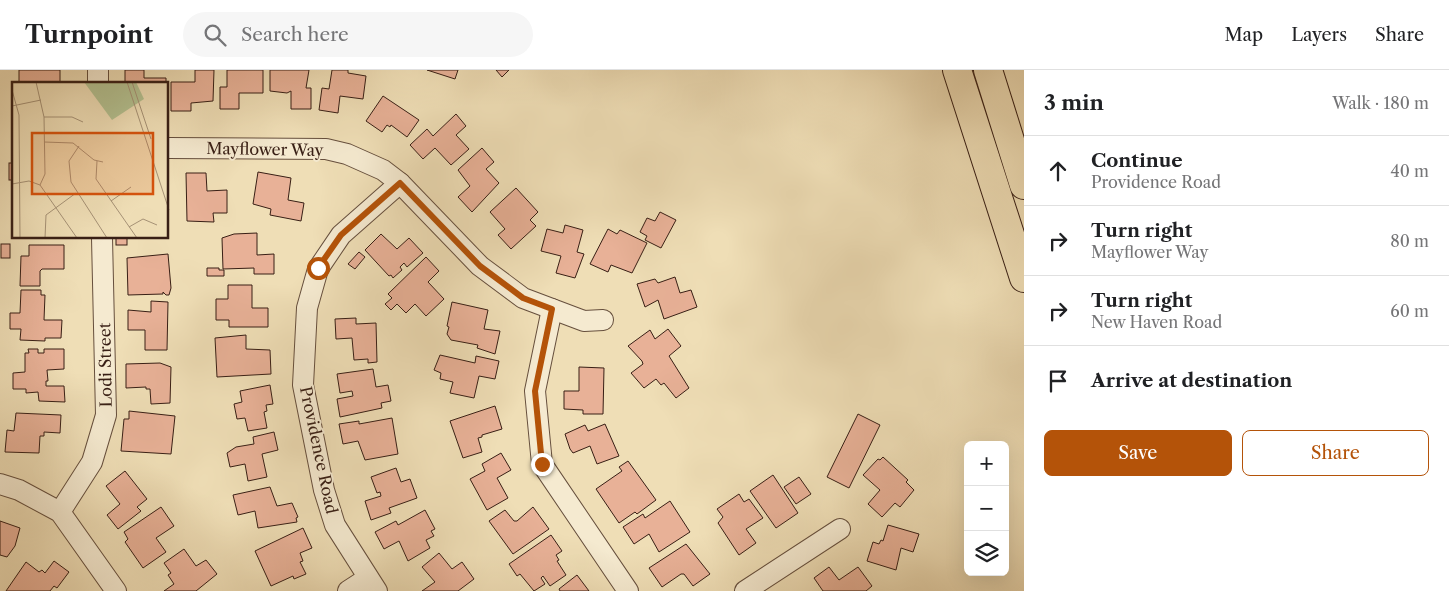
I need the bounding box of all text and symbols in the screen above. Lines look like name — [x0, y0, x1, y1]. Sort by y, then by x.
search box — [183, 12, 533, 57]
text: Turnpoint — [25, 20, 153, 49]
icon: search — [201, 21, 229, 49]
text: Search here — [241, 23, 349, 46]
text: Map — [1225, 24, 1263, 46]
text: Layers — [1291, 24, 1347, 46]
text: Share — [1375, 24, 1424, 46]
inset map — [12, 82, 169, 239]
text: 3 min — [1044, 90, 1104, 115]
text: Walk · 180 m — [1332, 93, 1429, 113]
street label: Mayflower Way — [206, 138, 325, 160]
text: Continue — [1091, 149, 1183, 172]
icon: ahead — [1044, 157, 1072, 185]
text: 40 m — [1390, 161, 1429, 181]
text: Providence Road — [1091, 172, 1221, 192]
text: Turn right — [1091, 219, 1192, 242]
icon: right — [1044, 227, 1072, 255]
text: 80 m — [1390, 231, 1429, 251]
text: Mayflower Way — [1091, 242, 1208, 262]
route start — [307, 257, 330, 280]
text: Turn right — [1091, 289, 1192, 312]
icon: right — [1044, 297, 1072, 325]
text: 60 m — [1390, 301, 1429, 321]
text: New Haven Road — [1091, 312, 1222, 332]
street label: Lodi Street — [94, 322, 116, 407]
icon: arrive — [1044, 367, 1072, 395]
text: Arrive at destination — [1091, 369, 1292, 392]
street label: Providence Road — [296, 384, 342, 516]
button: Save — [1044, 430, 1232, 476]
button: Share — [1242, 430, 1429, 476]
map controls — [964, 441, 1009, 576]
button: + — [964, 441, 1009, 486]
route end — [531, 453, 554, 476]
button: − — [964, 486, 1009, 531]
button: layers — [964, 531, 1009, 576]

